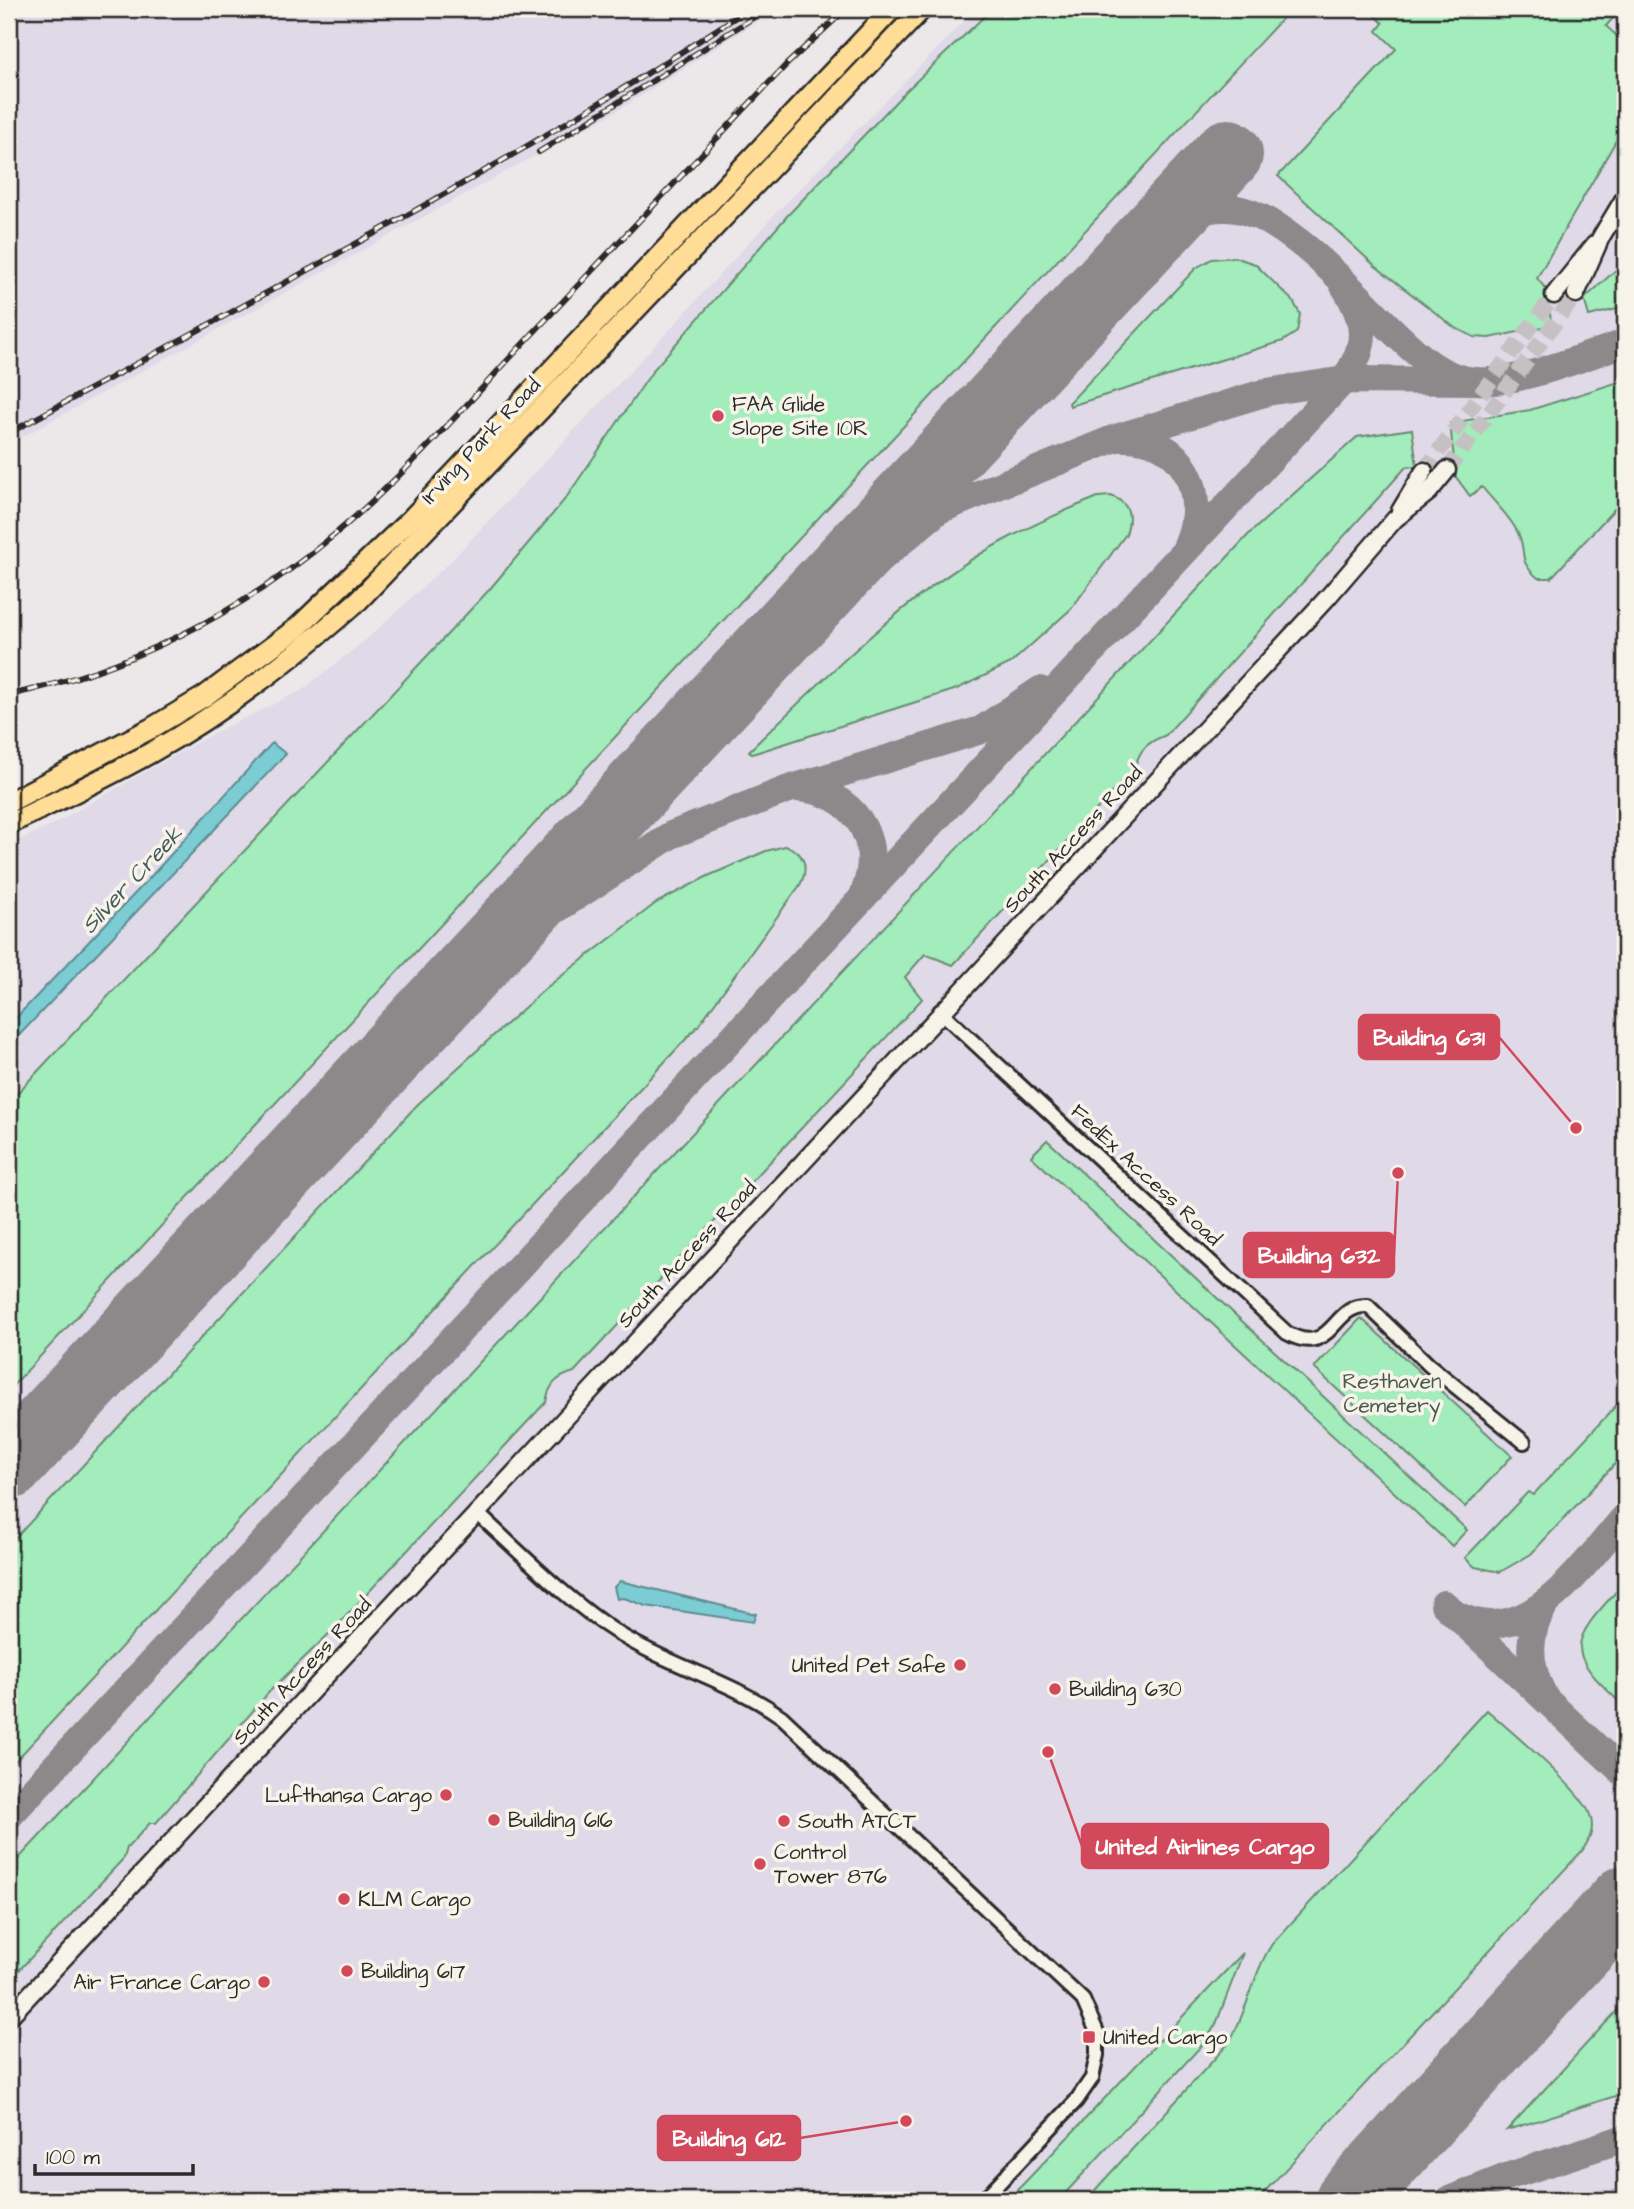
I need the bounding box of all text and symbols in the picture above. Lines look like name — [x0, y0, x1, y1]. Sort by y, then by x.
street label: Irving Park Road — [415, 371, 549, 512]
place label: FAA Glide Slope Site 10R — [732, 390, 868, 444]
marker: FAA Glide Slope Site 10R — [710, 408, 726, 424]
street label: South Access Road — [997, 759, 1149, 919]
water label: Silver Creek — [74, 819, 191, 941]
callout: Building 631 — [1359, 1015, 1499, 1059]
text: Building 631 — [1373, 1022, 1485, 1055]
street label: FedEx Access Road — [1064, 1097, 1228, 1253]
street label: South Access Road — [611, 1174, 763, 1334]
callout: Building 632 — [1244, 1233, 1394, 1277]
text: Building 632 — [1258, 1240, 1381, 1273]
park label: Resthaven Cemetery — [1342, 1367, 1442, 1422]
street label: South Access Road — [226, 1591, 378, 1751]
place label: United Pet Safe — [792, 1651, 946, 1680]
marker: United Pet Safe — [952, 1657, 968, 1673]
place label: Building 630 — [1069, 1675, 1182, 1706]
marker: Building 630 — [1047, 1681, 1063, 1697]
place label: Lufthansa Cargo — [265, 1781, 432, 1812]
marker: Lufthansa Cargo — [438, 1787, 454, 1803]
place label: Building 616 — [508, 1806, 613, 1837]
place label: South ATCT — [798, 1807, 917, 1836]
marker: Building 616 — [486, 1812, 502, 1828]
marker: South ATCT — [776, 1813, 792, 1829]
callout: United Airlines Cargo — [1082, 1824, 1328, 1868]
text: United Airlines Cargo — [1096, 1831, 1314, 1864]
place label: Control Tower 876 — [774, 1838, 887, 1891]
marker: Control Tower 876 — [752, 1856, 768, 1872]
place label: KLM Cargo — [358, 1885, 471, 1916]
marker: KLM Cargo — [336, 1891, 352, 1907]
place label: Building 617 — [361, 1957, 466, 1988]
marker: Building 617 — [339, 1963, 355, 1979]
place label: Air France Cargo — [73, 1968, 250, 1999]
marker: Air France Cargo — [256, 1974, 272, 1990]
place label: United Cargo — [1103, 2023, 1227, 2054]
marker: United Cargo — [1081, 2029, 1097, 2045]
callout: Building 612 — [658, 2116, 800, 2160]
text: Building 612 — [672, 2123, 787, 2156]
scale bar — [35, 2132, 192, 2176]
text: 100 m — [46, 2143, 101, 2172]

